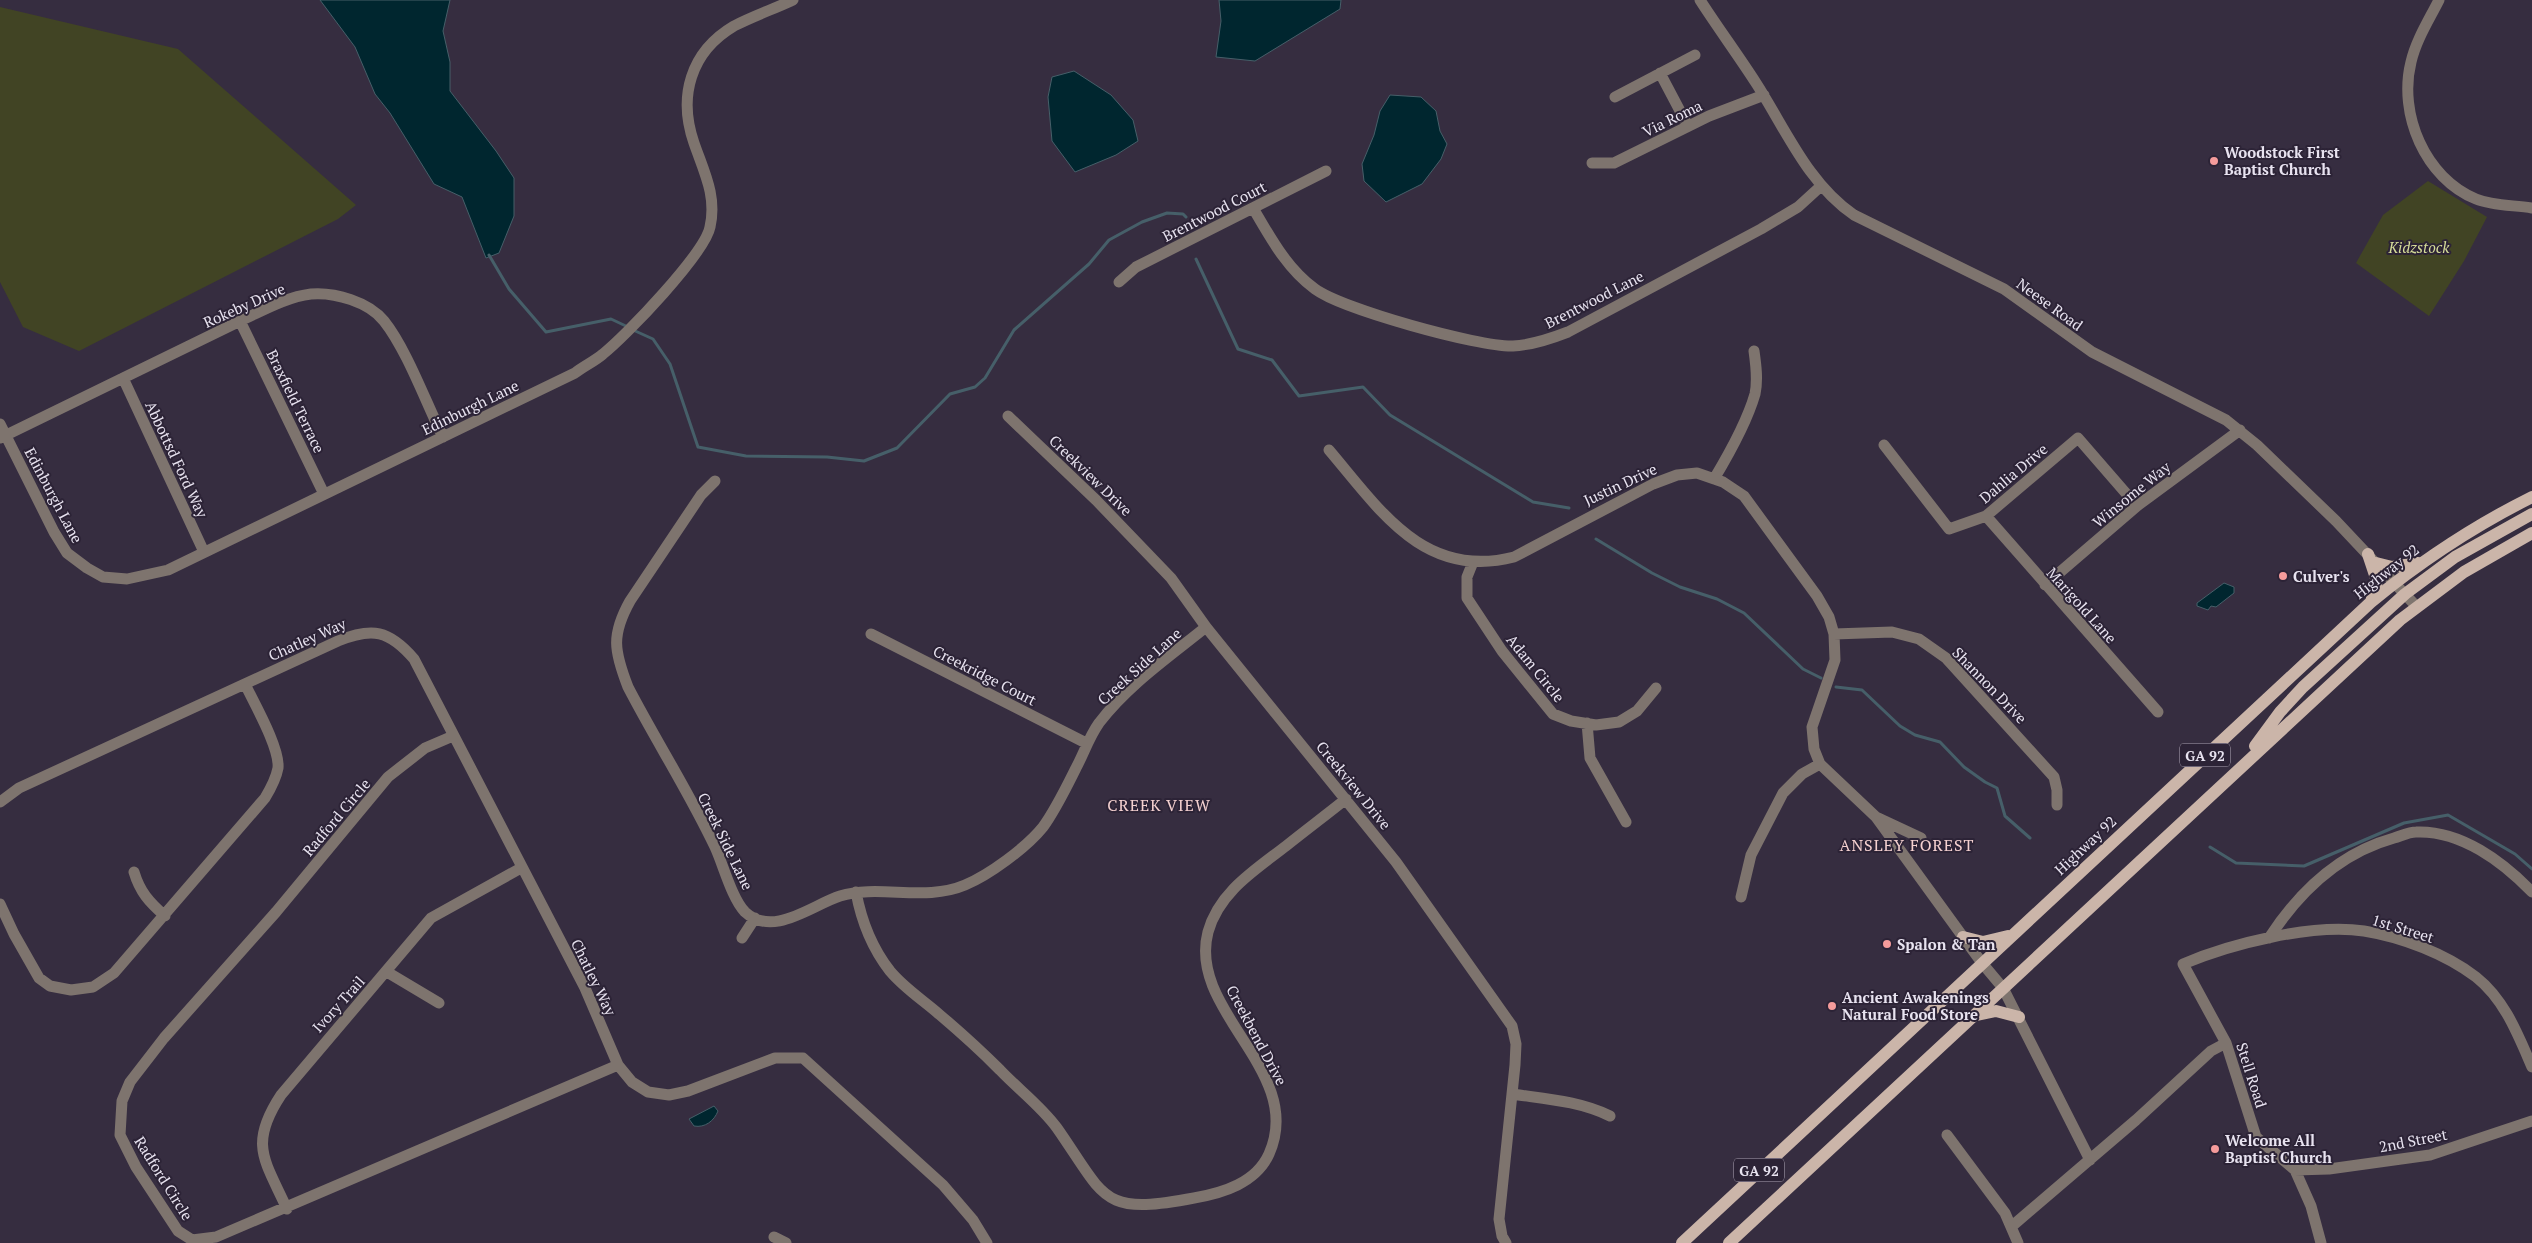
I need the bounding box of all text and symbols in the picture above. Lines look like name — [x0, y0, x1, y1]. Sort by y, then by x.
street label: Via Roma — [1639, 95, 1706, 141]
place label: Woodstock First Baptist Church — [2224, 142, 2340, 179]
marker: Woodstock First Baptist Church — [2208, 155, 2220, 167]
street label: Brentwood Court — [1159, 176, 1270, 246]
park label: Kidzstock — [2388, 237, 2450, 257]
street label: Brentwood Lane — [1541, 265, 1647, 333]
street label: Neese Road — [2013, 273, 2087, 335]
street label: Rokeby Drive — [200, 278, 288, 332]
street label: Braxfield Terrace — [262, 346, 330, 456]
street label: Edinburgh Lane — [418, 375, 522, 439]
street label: Abbottsd Ford Way — [141, 397, 213, 521]
street label: Creekview Drive — [1045, 430, 1137, 520]
street label: Dahlia Drive — [1975, 439, 2051, 507]
street label: Edinburgh Lane — [20, 444, 88, 546]
street label: Winsome Way — [2088, 456, 2174, 532]
street label: Justin Drive — [1580, 458, 1660, 510]
street label: Highway 92 — [2349, 539, 2423, 603]
street label: Marigold Lane — [2043, 563, 2121, 647]
place label: Culver's — [2293, 566, 2350, 586]
marker: Culver's — [2277, 570, 2289, 582]
street label: Chatley Way — [265, 613, 349, 665]
street label: Creek Side Lane — [1093, 623, 1185, 709]
street label: Adam Circle — [1503, 630, 1569, 706]
street label: Creekridge Court — [930, 640, 1040, 710]
street label: Shannon Drive — [1948, 642, 2032, 728]
street label: Creekview Drive — [1312, 737, 1396, 833]
road number: GA 92 — [2180, 744, 2230, 766]
street label: Radford Circle — [298, 774, 374, 860]
street label: Creek Side Lane — [694, 789, 758, 893]
district label: CREEK VIEW — [1107, 794, 1211, 816]
street label: Highway 92 — [2050, 811, 2120, 879]
district label: ANSLEY FOREST — [1839, 834, 1975, 856]
street label: 1st Street — [2370, 909, 2437, 947]
place label: Spalon & Tan — [1897, 934, 1996, 954]
street label: Chatley Way — [567, 935, 621, 1019]
marker: Spalon & Tan — [1881, 938, 1893, 950]
street label: Ivory Trail — [307, 972, 369, 1036]
street label: Creekbend Drive — [1222, 981, 1292, 1089]
place label: Ancient Awakenings Natural Food Store — [1842, 987, 1989, 1024]
marker: Ancient Awakenings Natural Food Store — [1826, 1000, 1838, 1012]
street label: Stell Road — [2232, 1040, 2272, 1110]
street label: 2nd Street — [2377, 1124, 2449, 1156]
place label: Welcome All Baptist Church — [2225, 1130, 2332, 1167]
street label: Radford Circle — [130, 1132, 198, 1224]
marker: Welcome All Baptist Church — [2209, 1143, 2221, 1155]
road number: GA 92 — [1734, 1158, 1784, 1182]

